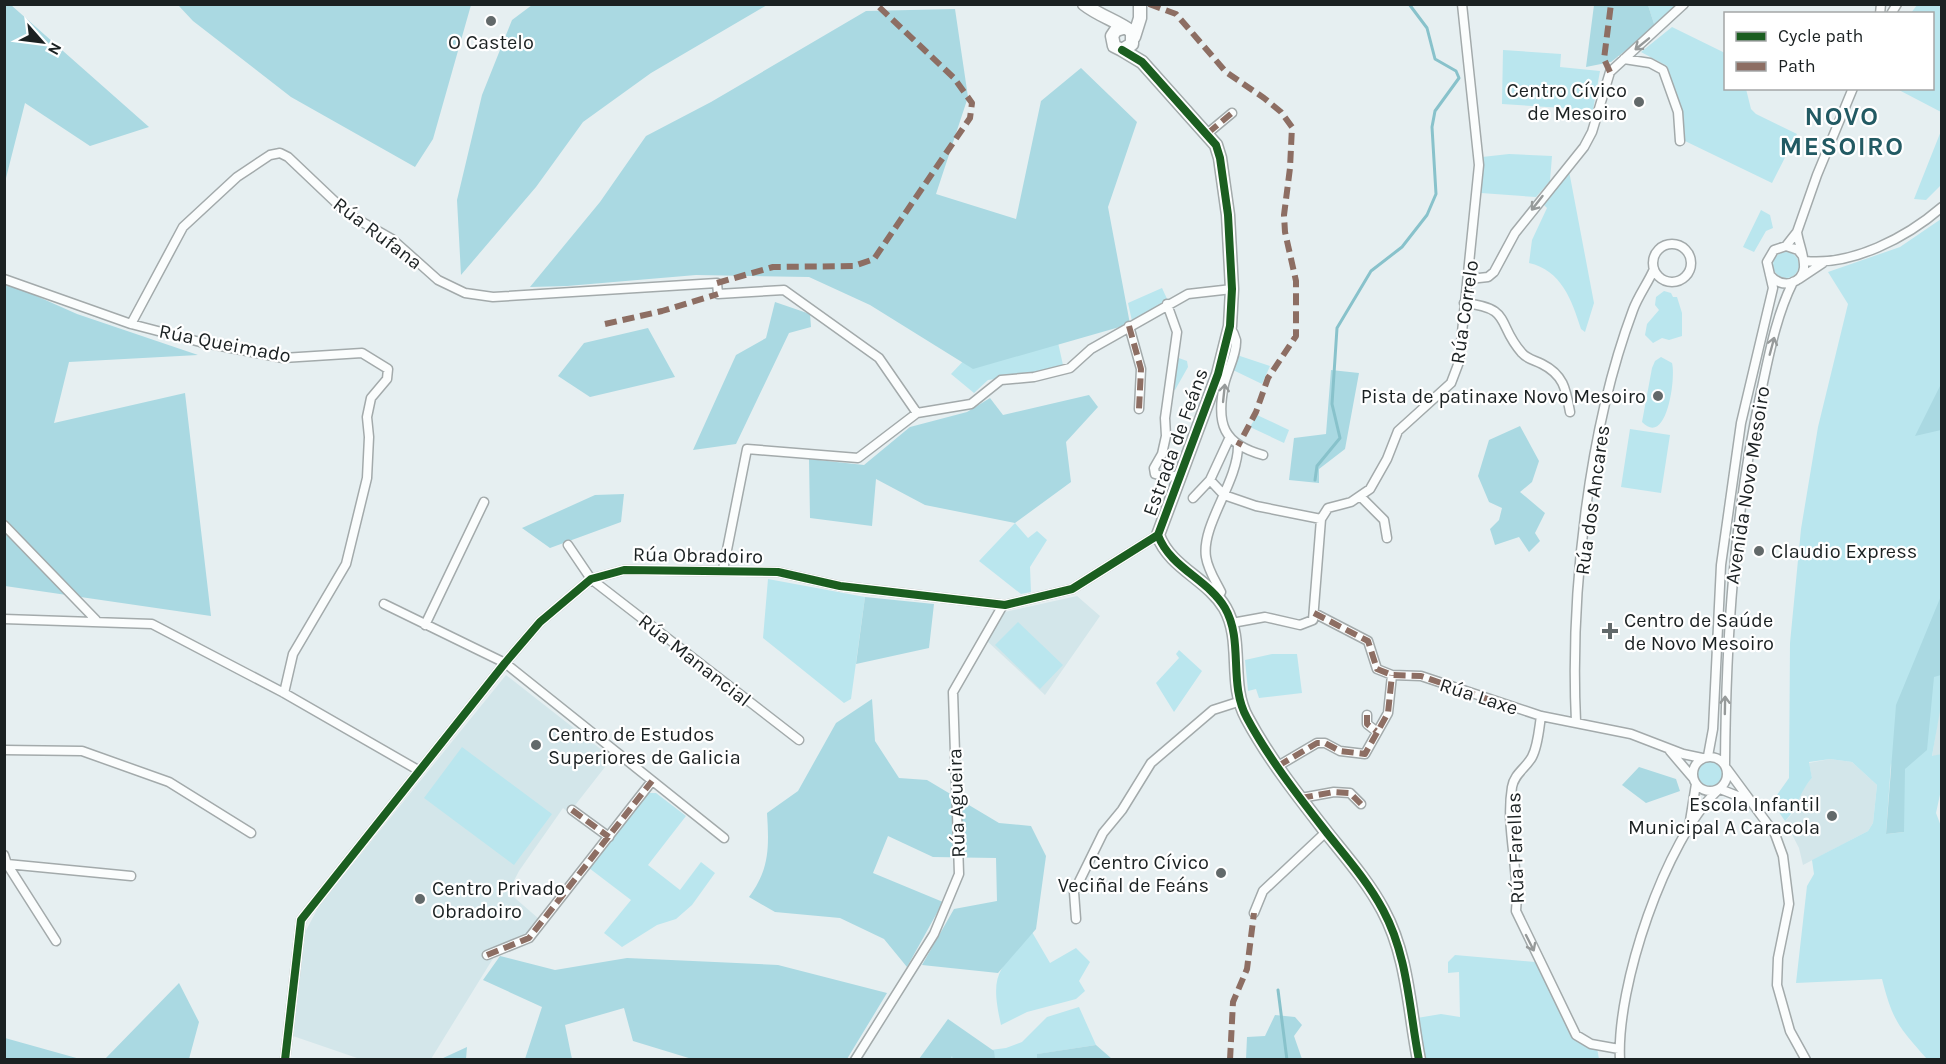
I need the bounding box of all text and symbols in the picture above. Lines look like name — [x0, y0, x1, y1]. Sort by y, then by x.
north arrow — [12, 12, 72, 72]
legend — [1724, 12, 1934, 90]
marker: O Castelo — [484, 14, 498, 28]
text: Cycle path — [1778, 25, 1863, 47]
place label: O Castelo — [448, 31, 534, 54]
one-way arrow — [1634, 38, 1650, 51]
text: N — [44, 39, 66, 58]
text: Path — [1778, 55, 1816, 77]
place label: Centro Cívico de Mesoiro — [1506, 79, 1627, 125]
marker: Centro Cívico de Mesoiro — [1632, 95, 1646, 109]
district label: NOVO MESOIRO — [1779, 101, 1905, 162]
street label: Rúa Rufana — [329, 192, 427, 274]
one-way arrow — [1531, 195, 1544, 211]
street label: Rúa Correlo — [1446, 259, 1483, 365]
street label: Rúa Queimado — [157, 319, 293, 368]
one-way arrow — [1766, 337, 1778, 356]
street label: Estrada de Feáns — [1138, 365, 1213, 519]
one-way arrow — [1218, 384, 1229, 404]
street label: Avenida Novo Mesoiro — [1720, 384, 1775, 586]
place label: Pista de patinaxe Novo Mesoiro — [1361, 385, 1646, 408]
marker: Pista de patinaxe Novo Mesoiro — [1651, 389, 1665, 403]
street label: Rúa dos Ancares — [1571, 424, 1614, 576]
place label: Claudio Express — [1771, 540, 1917, 563]
street label: Rúa Obradoiro — [633, 543, 763, 568]
marker: Claudio Express — [1752, 544, 1766, 558]
street label: Rúa Manancial — [634, 609, 755, 711]
place label: Centro de Saúde de Novo Mesoiro — [1624, 609, 1774, 655]
marker: Centro de Saúde de Novo Mesoiro — [1601, 622, 1619, 640]
street label: Rúa Laxe — [1437, 673, 1521, 720]
one-way arrow — [1719, 696, 1731, 716]
place label: Centro de Estudos Superiores de Galicia — [548, 723, 741, 769]
marker: Centro de Estudos Superiores de Galicia — [529, 738, 543, 752]
street label: Rúa Agueira — [943, 748, 970, 858]
street label: Rúa Farellas — [1502, 792, 1529, 904]
place label: Escola Infantil Municipal A Caracola — [1628, 793, 1820, 839]
marker: Escola Infantil Municipal A Caracola — [1825, 809, 1839, 823]
place label: Centro Cívico Veciñal de Feáns — [1058, 851, 1209, 897]
marker: Centro Cívico Veciñal de Feáns — [1214, 866, 1228, 880]
place label: Centro Privado Obradoiro — [432, 877, 565, 923]
marker: Centro Privado Obradoiro — [413, 892, 427, 906]
one-way arrow — [1524, 934, 1536, 951]

